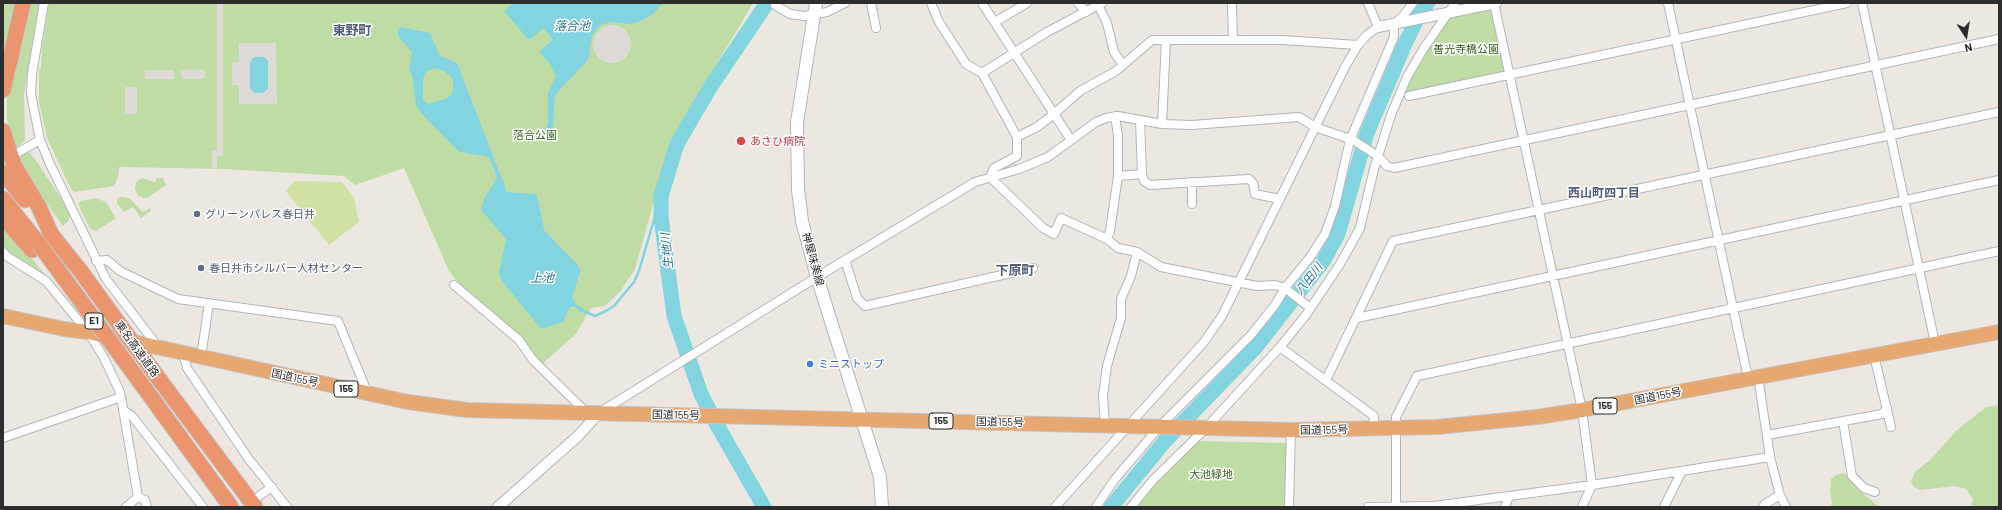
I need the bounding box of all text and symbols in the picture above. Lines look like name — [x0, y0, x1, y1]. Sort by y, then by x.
north arrow — [1946, 16, 1986, 56]
water label: 落合池 — [554, 19, 590, 33]
district label: 東野町 — [333, 23, 371, 39]
text: N — [1964, 41, 1974, 55]
park label: 善光寺橋公園 — [1433, 42, 1499, 56]
park label: 落合公園 — [513, 128, 557, 142]
place label: あさひ病院 — [750, 134, 805, 148]
marker: あさひ病院 — [735, 135, 747, 147]
district label: 西山町四丁目 — [1568, 186, 1640, 200]
place label: グリーンパレス春日井 — [205, 207, 315, 221]
marker: グリーンパレス春日井 — [192, 209, 202, 219]
street label: 神屋味美線 — [800, 231, 826, 287]
water label: 生地川 — [658, 232, 676, 270]
water label: 八田川 — [1292, 260, 1326, 298]
place label: 春日井市シルバー人材センター — [209, 261, 363, 275]
marker: 春日井市シルバー人材センター — [196, 263, 206, 273]
district label: 下原町 — [996, 263, 1034, 279]
water label: 上池 — [530, 271, 554, 285]
road number: E1 — [85, 313, 103, 329]
street label: 東名高速道路 — [112, 318, 162, 380]
place label: ミニストップ — [818, 357, 884, 371]
marker: ミニストップ — [805, 359, 815, 369]
street label: 国道155号 — [270, 367, 320, 389]
road number: 155 — [334, 381, 358, 397]
street label: 国道155号 — [1633, 385, 1683, 407]
road number: 155 — [1593, 398, 1617, 414]
street label: 国道155号 — [652, 408, 700, 422]
road number: 155 — [929, 413, 953, 429]
street label: 国道155号 — [976, 415, 1024, 429]
street label: 国道155号 — [1300, 423, 1348, 437]
park label: 大池緑地 — [1189, 467, 1233, 481]

